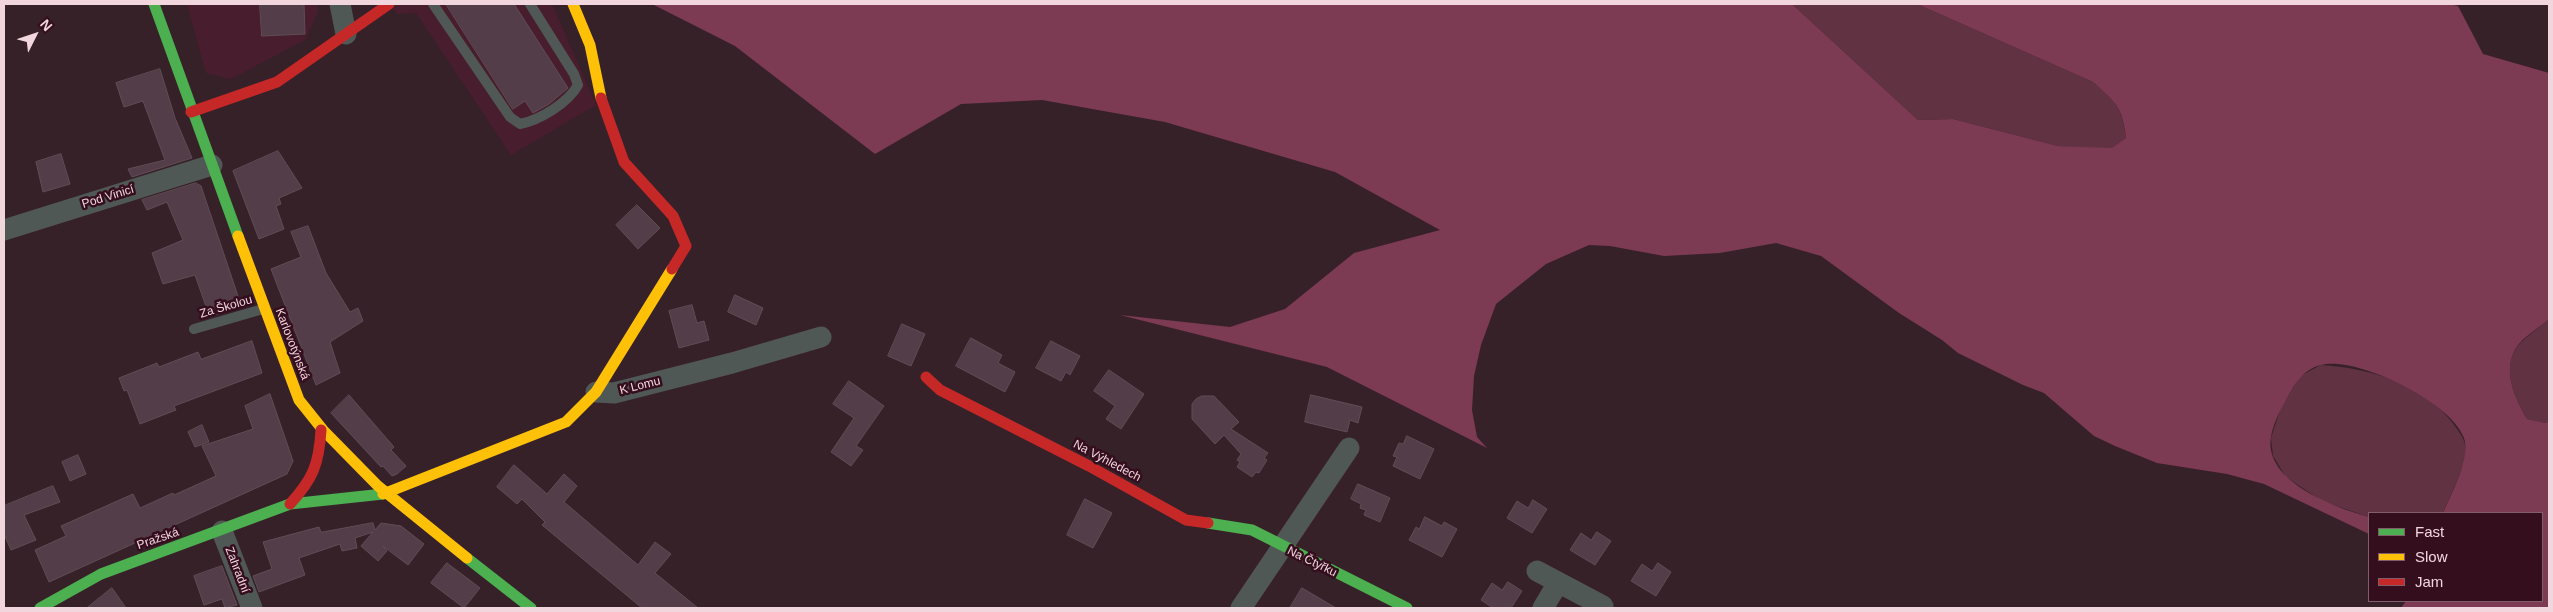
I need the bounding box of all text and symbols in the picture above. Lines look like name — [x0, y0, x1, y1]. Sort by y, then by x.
north arrow — [10, 10, 60, 60]
text: N — [37, 16, 56, 34]
street label: Pod Vinicí — [80, 182, 136, 212]
street label: Za Školou — [198, 293, 254, 321]
street label: Karlovotýnská — [272, 306, 312, 382]
street label: K Lomu — [618, 374, 662, 398]
street label: Na Výhledech — [1071, 437, 1143, 485]
legend — [2368, 512, 2543, 602]
text: Fast — [2415, 523, 2444, 540]
street label: Pražská — [135, 525, 181, 553]
street label: Na Čtyřku — [1285, 544, 1339, 580]
street label: Zahradní — [222, 545, 252, 595]
text: Slow — [2415, 548, 2448, 565]
text: Jam — [2415, 573, 2443, 590]

